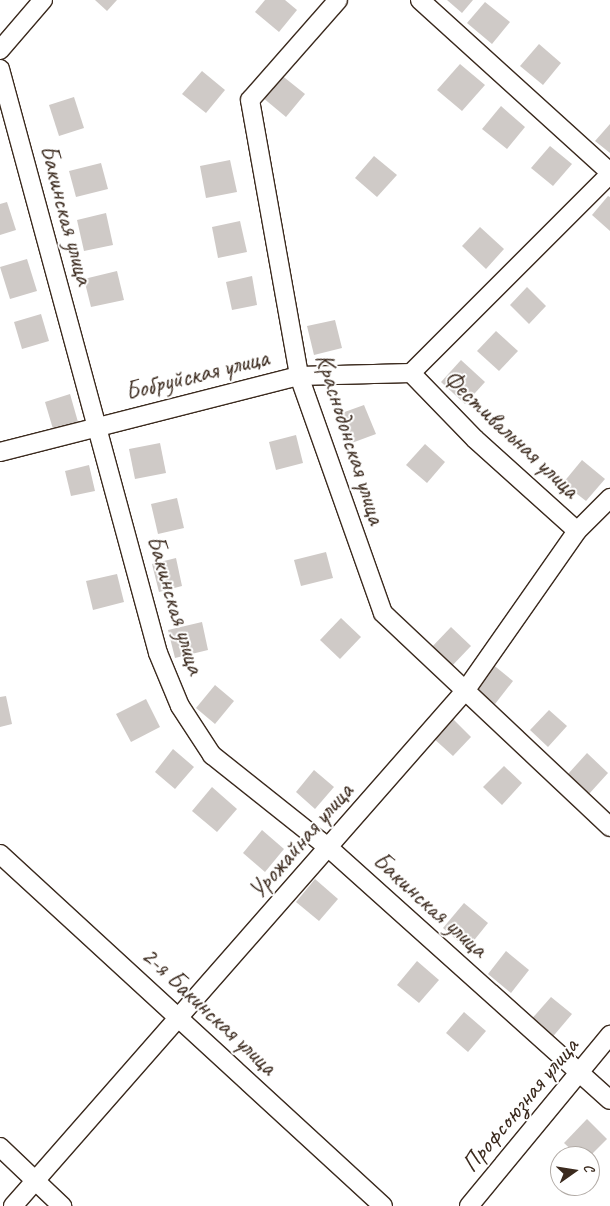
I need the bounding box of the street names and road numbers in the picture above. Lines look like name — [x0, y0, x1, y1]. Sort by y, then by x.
street label: Бакинская улица — [33, 141, 99, 289]
street label: Бобруйская улица — [121, 342, 273, 408]
street label: Краснодонская улица — [308, 349, 392, 529]
street label: Фестивальная улица — [436, 363, 586, 505]
street label: Бакинская улица — [139, 531, 211, 679]
street label: Урожайная улица — [242, 776, 360, 906]
street label: Бакинская улица — [366, 845, 494, 965]
street label: 2-я Бакинская улица — [133, 938, 285, 1084]
street label: Профсоюзная улица — [455, 1031, 585, 1179]

